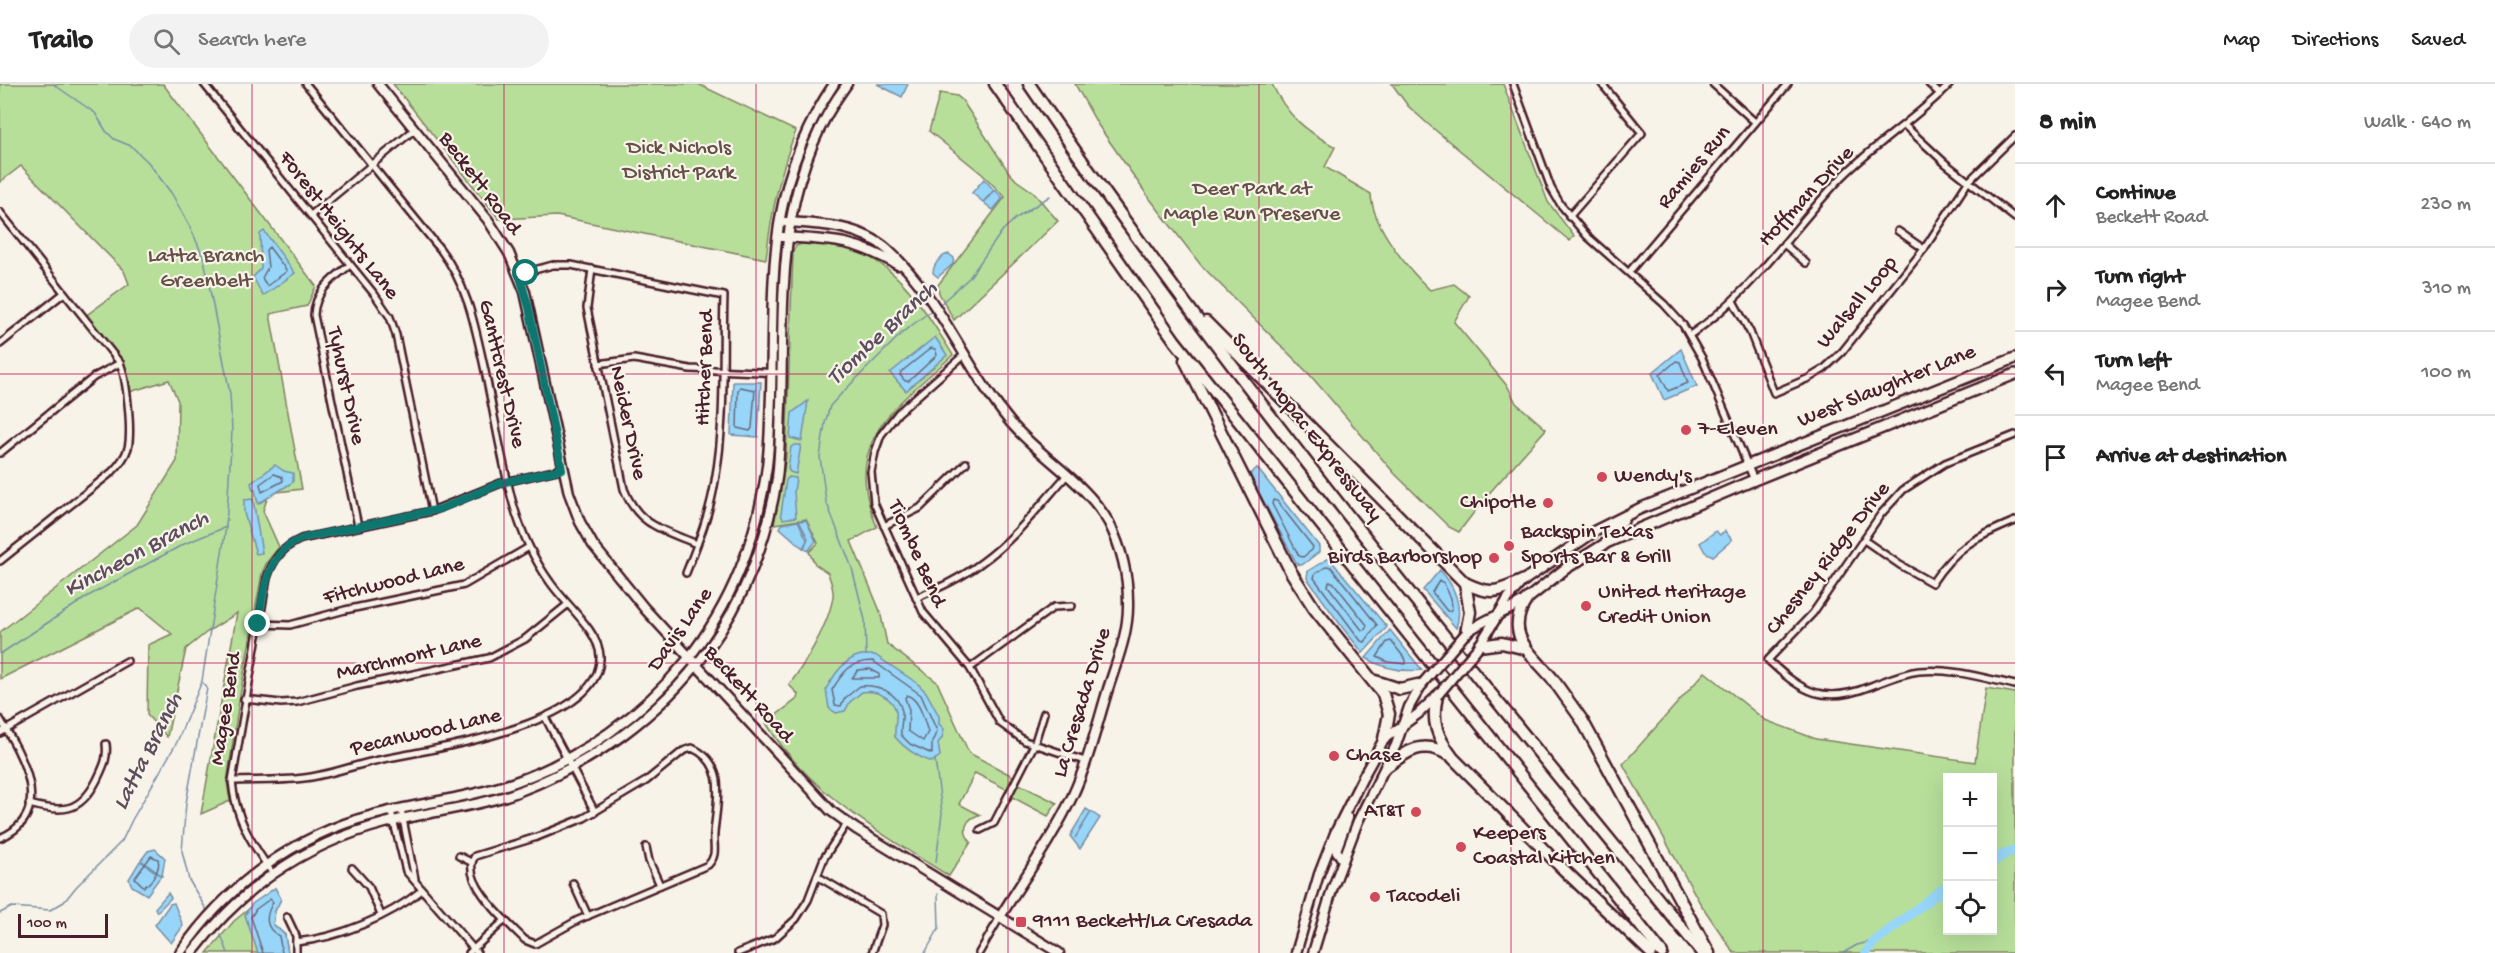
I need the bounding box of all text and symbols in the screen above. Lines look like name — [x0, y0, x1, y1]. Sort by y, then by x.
search box — [129, 14, 549, 68]
text: Trailo — [30, 25, 93, 58]
icon: search — [150, 25, 183, 58]
text: Search here — [198, 28, 306, 54]
text: Map — [2223, 29, 2260, 54]
text: Directions — [2293, 29, 2378, 54]
text: Saved — [2411, 29, 2465, 54]
text: 8 min — [2039, 108, 2096, 139]
text: Walk · 640 m — [2364, 112, 2471, 135]
street label: Ramies Run — [1653, 121, 1738, 215]
street label: Beckett Road — [431, 126, 527, 242]
park label: Dick Nichols District Park — [621, 136, 737, 187]
street label: Hoffman Drive — [1754, 141, 1861, 253]
street label: Forest Heights Lane — [271, 146, 405, 306]
park label: Deer Park at Maple Run Preserve — [1164, 177, 1341, 228]
text: Continue — [2096, 181, 2176, 207]
icon: ahead — [2039, 189, 2072, 222]
text: 230 m — [2421, 194, 2471, 217]
text: Beckett Road — [2096, 207, 2207, 230]
park label: Latta Branch Greenbelt — [148, 244, 265, 295]
street label: Walsall Loop — [1812, 251, 1904, 355]
route start — [512, 259, 538, 285]
text: Turn right — [2096, 265, 2184, 291]
icon: right — [2039, 273, 2072, 306]
water label: Tiombe Branch — [821, 274, 945, 393]
text: 310 m — [2422, 278, 2471, 301]
text: Magee Bend — [2096, 291, 2200, 314]
street label: Ganttcrest Drive — [471, 297, 531, 451]
street label: Hitcher Bend — [691, 308, 721, 426]
street label: Tyhurst Drive — [319, 323, 370, 448]
street label: South Mopac Expressway — [1224, 329, 1388, 528]
street label: West Slaughter Lane — [1794, 339, 1980, 435]
text: Turn left — [2096, 349, 2170, 375]
icon: left — [2039, 357, 2072, 390]
text: 100 m — [2421, 362, 2471, 385]
street label: Neider Drive — [602, 364, 652, 483]
text: Magee Bend — [2096, 375, 2200, 398]
place label: 7-Eleven — [1697, 417, 1778, 443]
marker: 7-Eleven — [1679, 423, 1693, 437]
icon: arrive — [2039, 441, 2072, 474]
text: Arrive at destination — [2096, 444, 2286, 470]
place label: Wendy's — [1614, 464, 1693, 490]
marker: Wendy's — [1595, 470, 1609, 484]
street label: Chesney Ridge Drive — [1761, 477, 1897, 641]
place label: Chipotle — [1460, 490, 1537, 516]
street label: Tiombe Bend — [880, 495, 952, 613]
marker: Chipotle — [1541, 496, 1555, 510]
water label: Kincheon Branch — [60, 504, 215, 605]
place label: Backspin Texas Sports Bar & Grill — [1520, 520, 1672, 571]
marker: Backspin Texas Sports Bar & Grill — [1502, 539, 1516, 553]
place label: Birds Barborshop — [1327, 545, 1482, 571]
marker: Birds Barborshop — [1487, 551, 1501, 565]
street label: Fitchwood Lane — [320, 552, 468, 612]
place label: United Heritage Credit Union — [1598, 580, 1747, 631]
street label: Davis Lane — [642, 583, 720, 679]
marker: United Heritage Credit Union — [1579, 599, 1593, 613]
route end — [244, 610, 270, 636]
street label: La Cresada Drive — [1048, 624, 1118, 781]
street label: Marchmont Lane — [334, 629, 485, 687]
street label: Beckett Road — [697, 640, 800, 751]
street label: Magee Bend — [205, 649, 249, 767]
water label: Latta Branch — [107, 688, 191, 815]
street label: Pecanwood Lane — [347, 703, 504, 763]
place label: Chase — [1346, 743, 1402, 769]
marker: Chase — [1327, 749, 1341, 763]
map controls — [1943, 773, 1997, 935]
button: + — [1943, 773, 1997, 827]
place label: AT&T — [1364, 799, 1406, 825]
marker: AT&T — [1409, 805, 1423, 819]
place label: Keepers Coastal Kitchen — [1473, 821, 1615, 872]
button: − — [1943, 827, 1997, 881]
marker: Keepers Coastal Kitchen — [1454, 840, 1468, 854]
button: locate — [1943, 881, 1997, 935]
place label: Tacodeli — [1385, 884, 1460, 910]
marker: Tacodeli — [1368, 890, 1382, 904]
place label: 9111 Beckett/La Cresada — [1032, 909, 1253, 935]
scale bar — [18, 911, 108, 938]
text: 100 m — [27, 915, 67, 934]
marker: 9111 Beckett/La Cresada — [1014, 915, 1028, 929]

